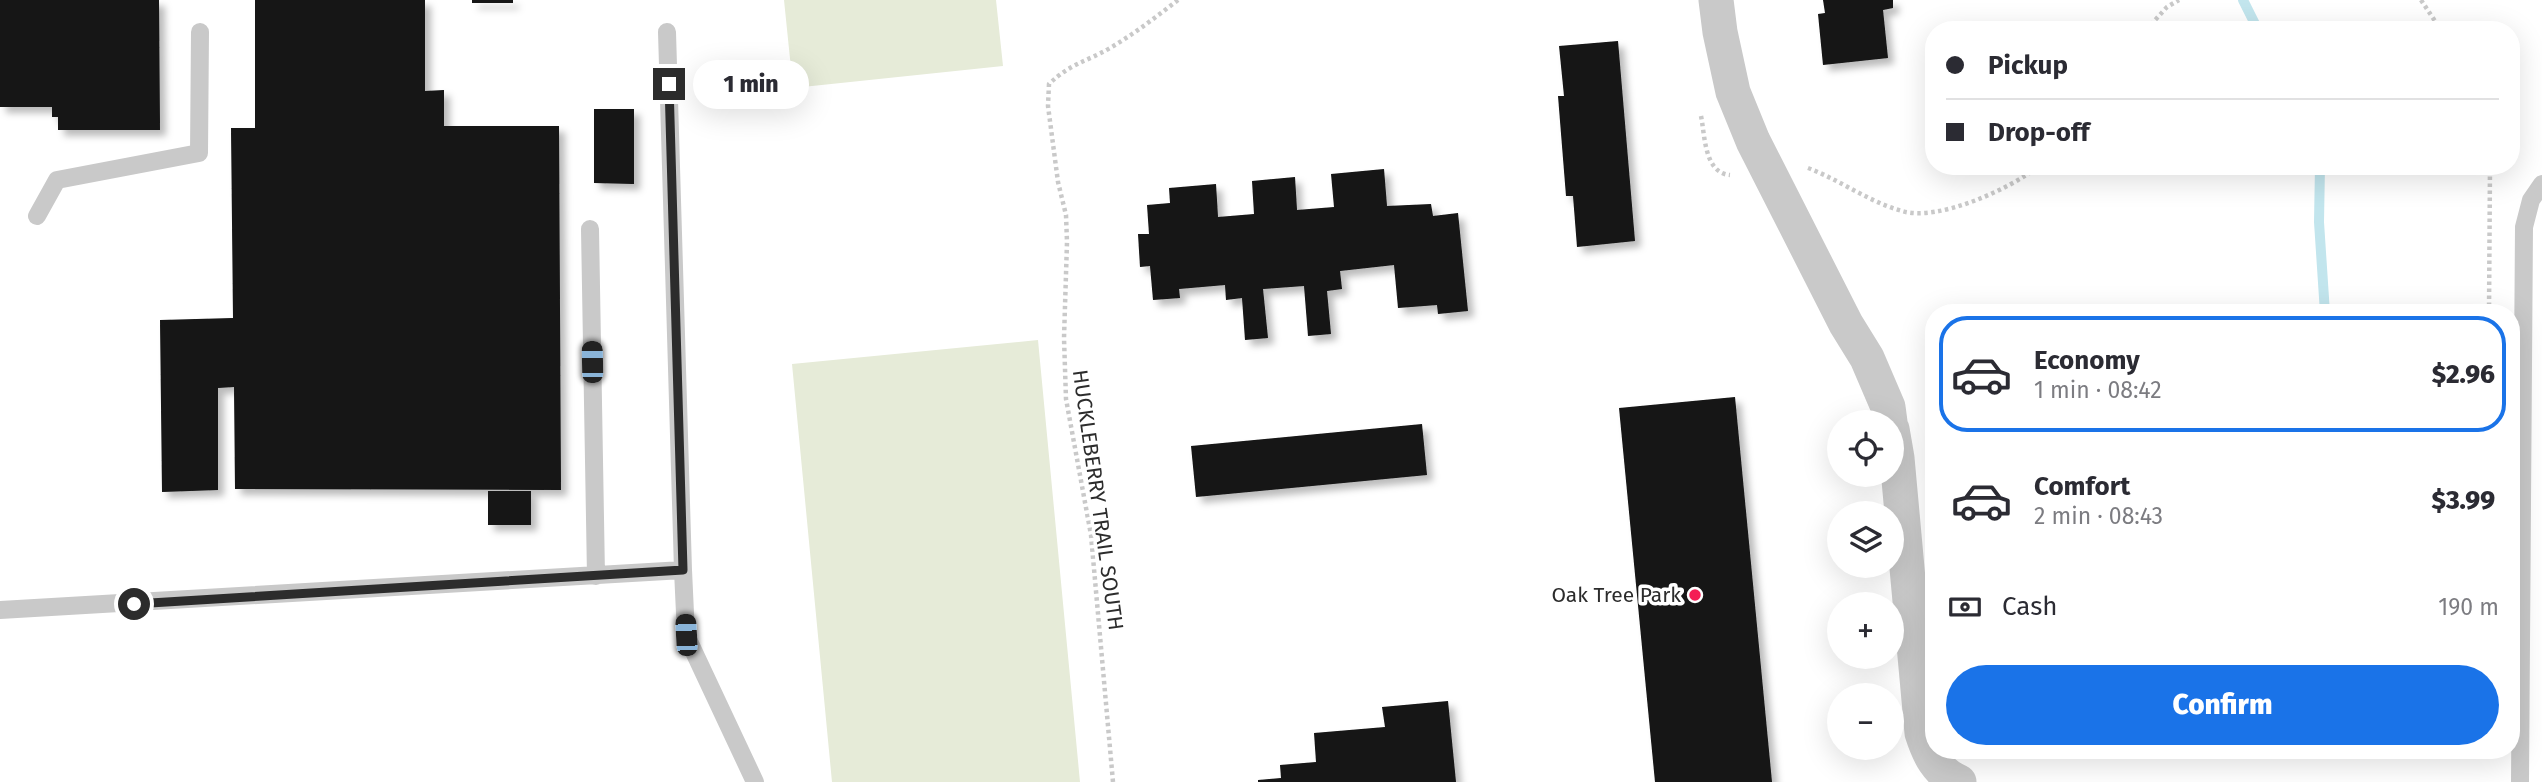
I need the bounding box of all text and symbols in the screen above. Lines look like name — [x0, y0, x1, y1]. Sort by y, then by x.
text: Pickup — [1988, 50, 2068, 81]
callout: 1 min — [694, 60, 809, 108]
route end — [653, 68, 685, 100]
text: 1 min — [723, 70, 779, 98]
text: Drop-off — [1988, 117, 2090, 148]
car — [582, 341, 603, 383]
icon: car — [1950, 343, 2013, 406]
text: Economy — [2034, 345, 2140, 376]
text: $2.96 — [2432, 359, 2495, 390]
street label: HUCKLEBERRY TRAIL SOUTH — [1067, 368, 1129, 632]
text: 1 min · 08:42 — [2034, 376, 2162, 404]
map controls — [1827, 410, 1904, 760]
button: locate — [1827, 410, 1904, 487]
icon: car — [1950, 469, 2013, 532]
text: Comfort — [2034, 471, 2130, 502]
text: $3.99 — [2432, 485, 2495, 516]
button: layers — [1827, 501, 1904, 578]
text: 2 min · 08:43 — [2034, 502, 2163, 530]
place label: Oak Tree Park — [1551, 582, 1681, 608]
marker: Oak Tree Park — [1687, 587, 1703, 603]
route start — [118, 588, 150, 620]
icon: cash — [1946, 588, 1984, 626]
text: Cash — [2002, 591, 2058, 622]
button: + — [1827, 592, 1904, 669]
text: 190 m — [2438, 593, 2499, 621]
car — [675, 613, 698, 657]
button: Confirm — [1946, 665, 2499, 745]
button: − — [1827, 683, 1904, 760]

